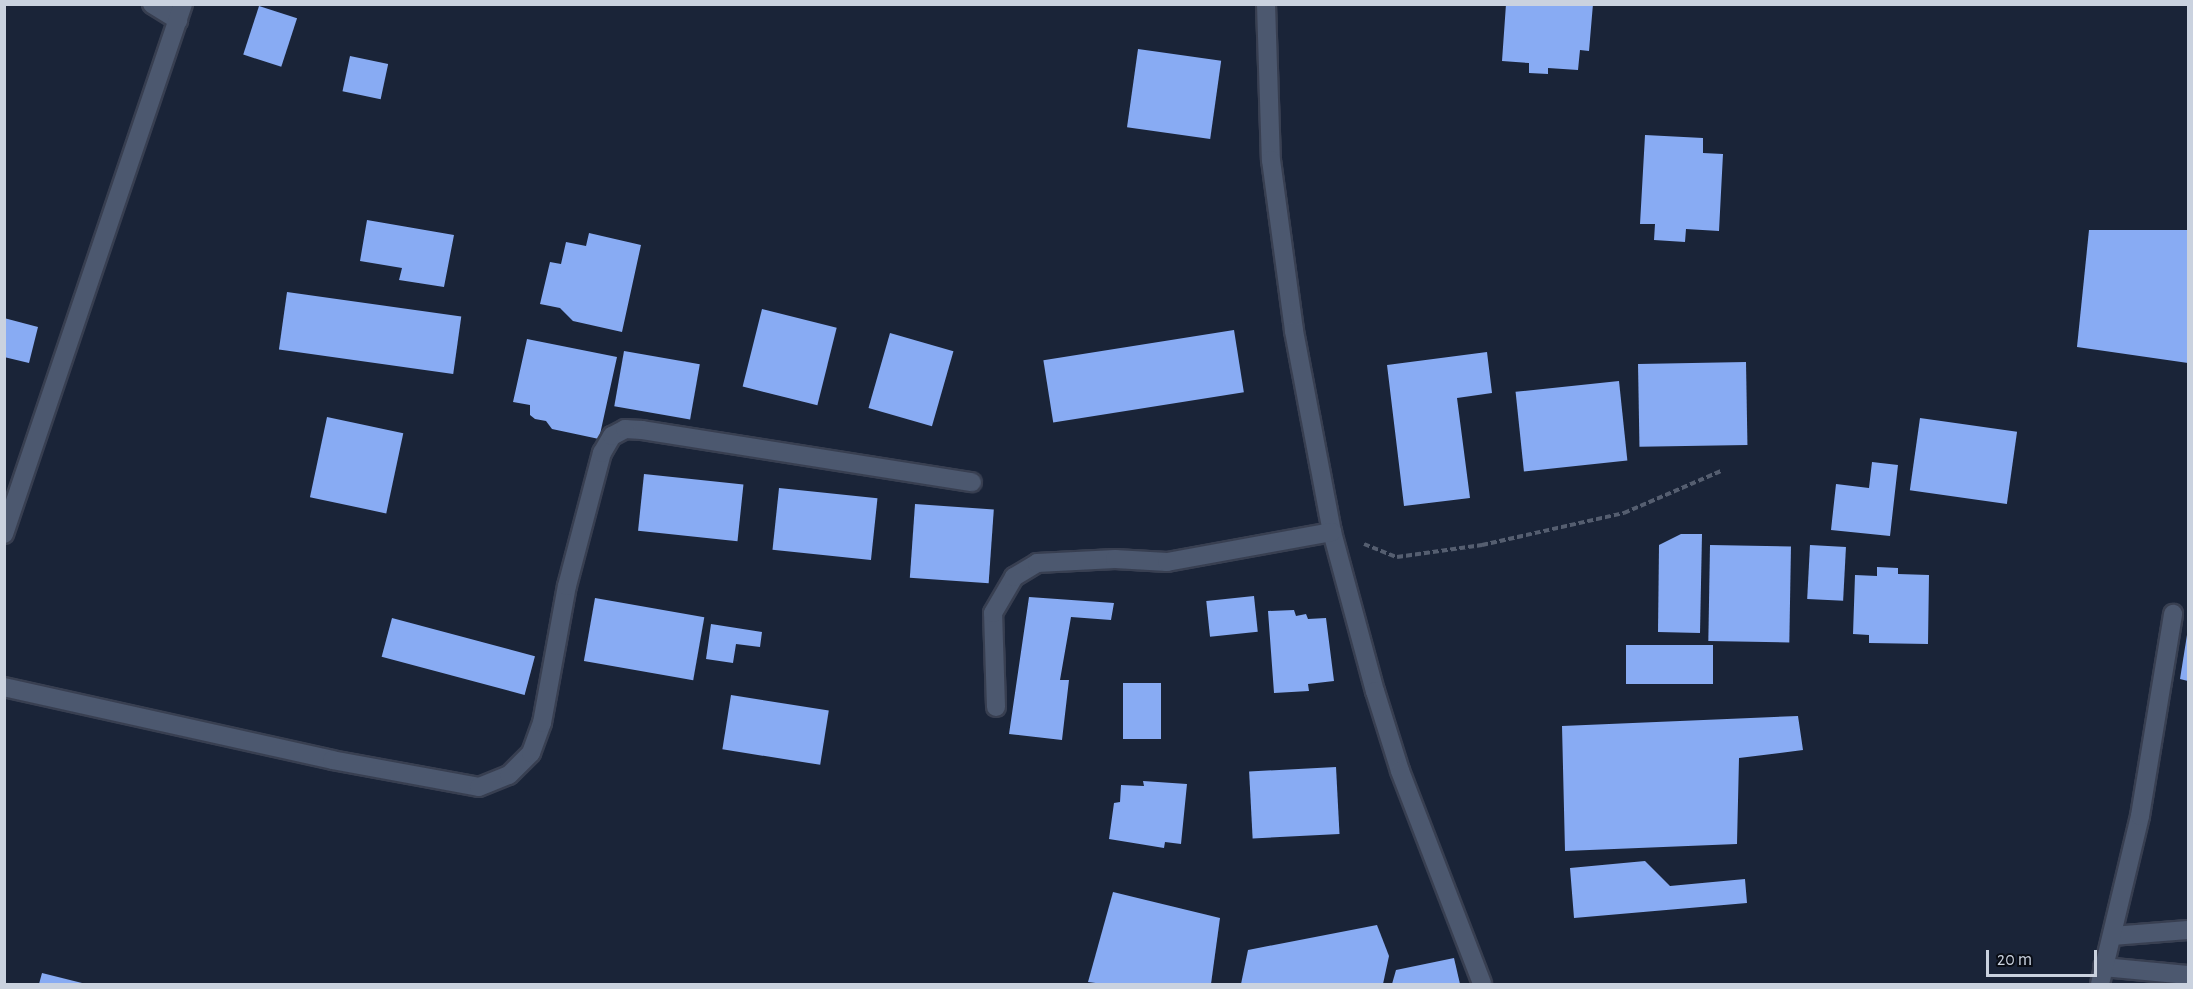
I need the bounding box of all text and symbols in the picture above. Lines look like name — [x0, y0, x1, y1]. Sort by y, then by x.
scale bar — [1989, 938, 2100, 976]
text: 20 m — [1997, 951, 2032, 969]

